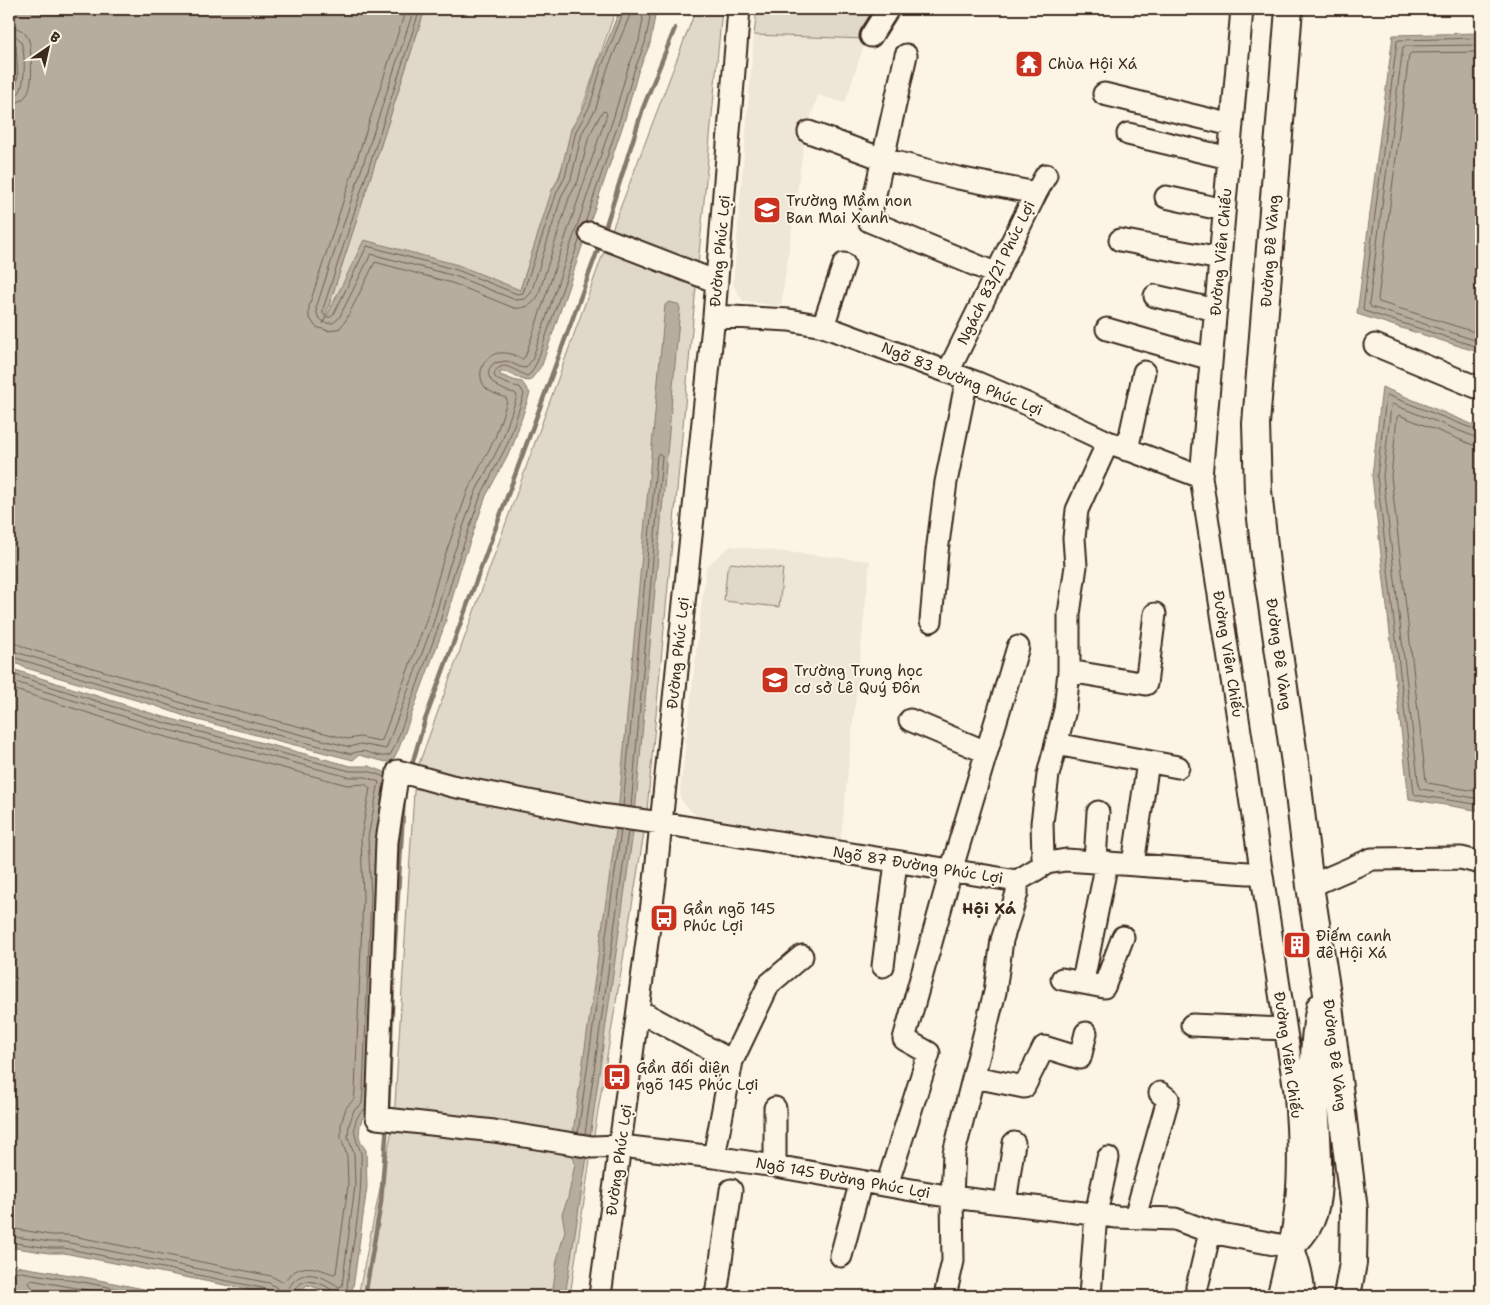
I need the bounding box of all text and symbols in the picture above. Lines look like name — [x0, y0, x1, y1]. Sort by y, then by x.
north arrow — [22, 22, 72, 72]
text: B — [47, 27, 64, 47]
temple icon: Chùa Hội Xá — [1014, 49, 1044, 79]
place label: Chùa Hội Xá — [1048, 54, 1138, 74]
street label: Đường Viên Chiếu — [1205, 187, 1237, 317]
place label: Trường Mầm non Ban Mai Xanh — [786, 191, 912, 228]
street label: Đường Phúc Lợi — [705, 194, 735, 308]
street label: Đường Đê Vàng — [1256, 194, 1284, 308]
school or university icon: Trường Mầm non Ban Mai Xanh — [752, 195, 782, 225]
street label: Ngách 83/21 Phúc Lợi — [952, 198, 1040, 348]
street label: Ngõ 83 Đường Phúc Lợi — [878, 337, 1046, 421]
street label: Đường Viên Chiếu — [1208, 589, 1248, 719]
street label: Đường Phúc Lợi — [662, 596, 694, 710]
street label: Đường Đê Vàng — [1261, 597, 1297, 711]
place label: Trường Trung học cơ sở Lê Quý Đôn — [794, 661, 923, 698]
school or university icon: Trường Trung học cơ sở Lê Quý Đôn — [760, 665, 790, 695]
street label: Ngõ 87 Đường Phúc Lợi — [831, 842, 1005, 888]
district label: Hội Xá — [962, 898, 1016, 919]
place label: Gần ngõ 145 Phúc Lợi — [683, 899, 775, 936]
bus stop icon: Gần ngõ 145 Phúc Lợi — [649, 903, 679, 933]
place label: Điếm canh đê Hội Xá — [1316, 926, 1392, 963]
building icon: Điếm canh đê Hội Xá — [1282, 930, 1312, 960]
street label: Đường Viên Chiếu — [1269, 990, 1307, 1120]
street label: Đường Đê Vàng — [1318, 998, 1352, 1112]
place label: Gần đối diện ngõ 145 Phúc Lợi — [636, 1058, 759, 1095]
bus stop icon: Gần đối diện ngõ 145 Phúc Lợi — [602, 1062, 632, 1092]
street label: Đường Phúc Lợi — [601, 1103, 637, 1217]
street label: Ngõ 145 Đường Phúc Lợi — [754, 1153, 932, 1203]

